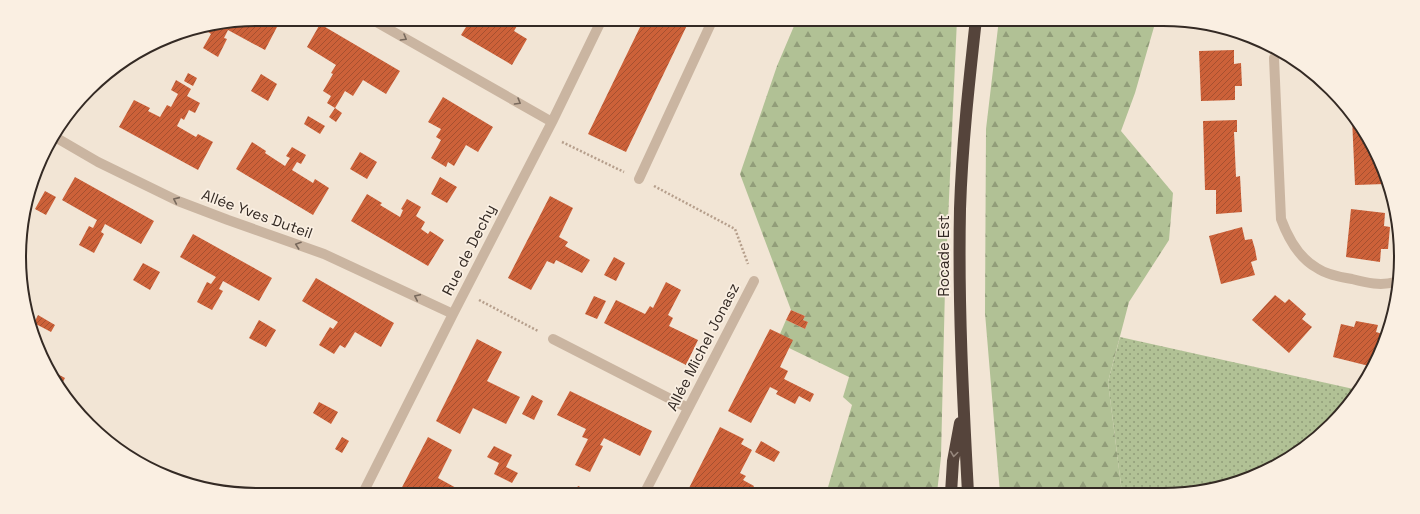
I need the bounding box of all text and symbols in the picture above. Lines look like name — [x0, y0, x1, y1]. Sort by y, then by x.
one-way arrow — [400, 34, 408, 41]
one-way arrow — [513, 98, 521, 105]
street label: Allée Yves Duteil — [199, 185, 315, 242]
one-way arrow — [173, 197, 181, 205]
street label: Rue de Dechy — [437, 201, 500, 299]
street label: Rocade Est — [934, 215, 953, 297]
one-way arrow — [295, 241, 302, 250]
street label: Allée Michel Jonasz — [662, 280, 743, 414]
one-way arrow — [414, 294, 422, 302]
one-way arrow — [950, 451, 959, 457]

